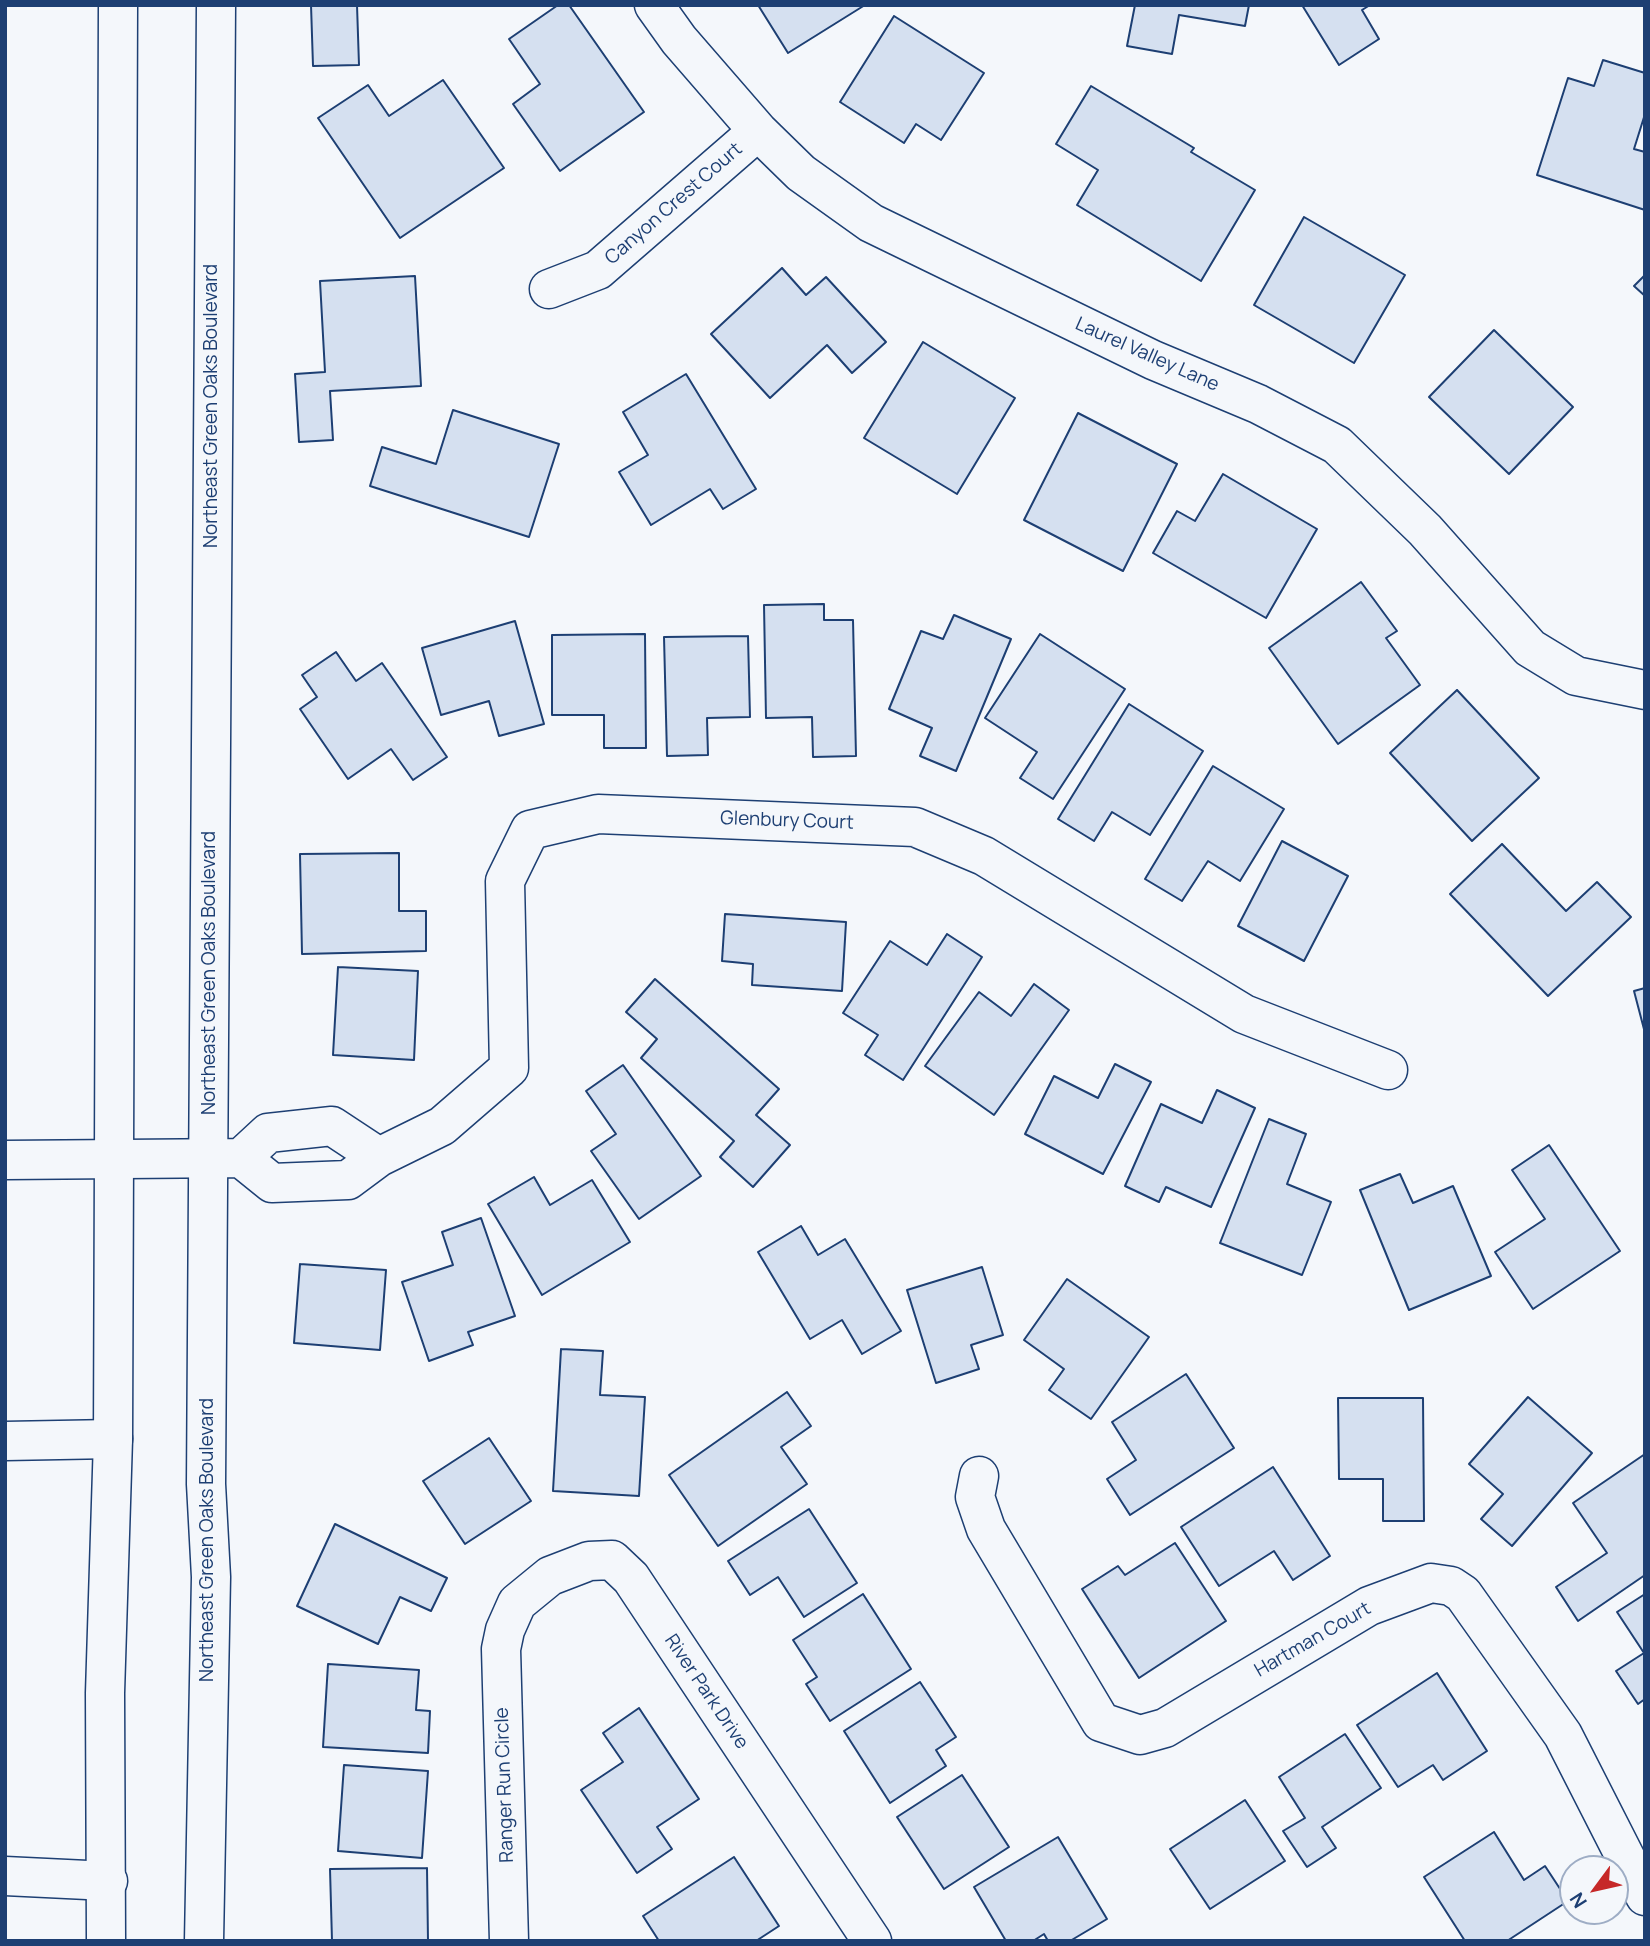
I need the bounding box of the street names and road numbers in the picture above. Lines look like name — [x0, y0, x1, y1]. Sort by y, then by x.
street label: Canyon Crest Court — [601, 138, 747, 270]
street label: Northeast Green Oaks Boulevard — [201, 264, 223, 548]
street label: Laurel Valley Lane — [1072, 313, 1222, 397]
street label: Glenbury Court — [720, 807, 854, 835]
street label: Northeast Green Oaks Boulevard — [199, 831, 221, 1115]
street label: Northeast Green Oaks Boulevard — [197, 1398, 219, 1682]
street label: Hartman Court — [1251, 1598, 1375, 1682]
street label: River Park Drive — [659, 1630, 753, 1754]
street label: Ranger Run Circle — [491, 1707, 519, 1863]

